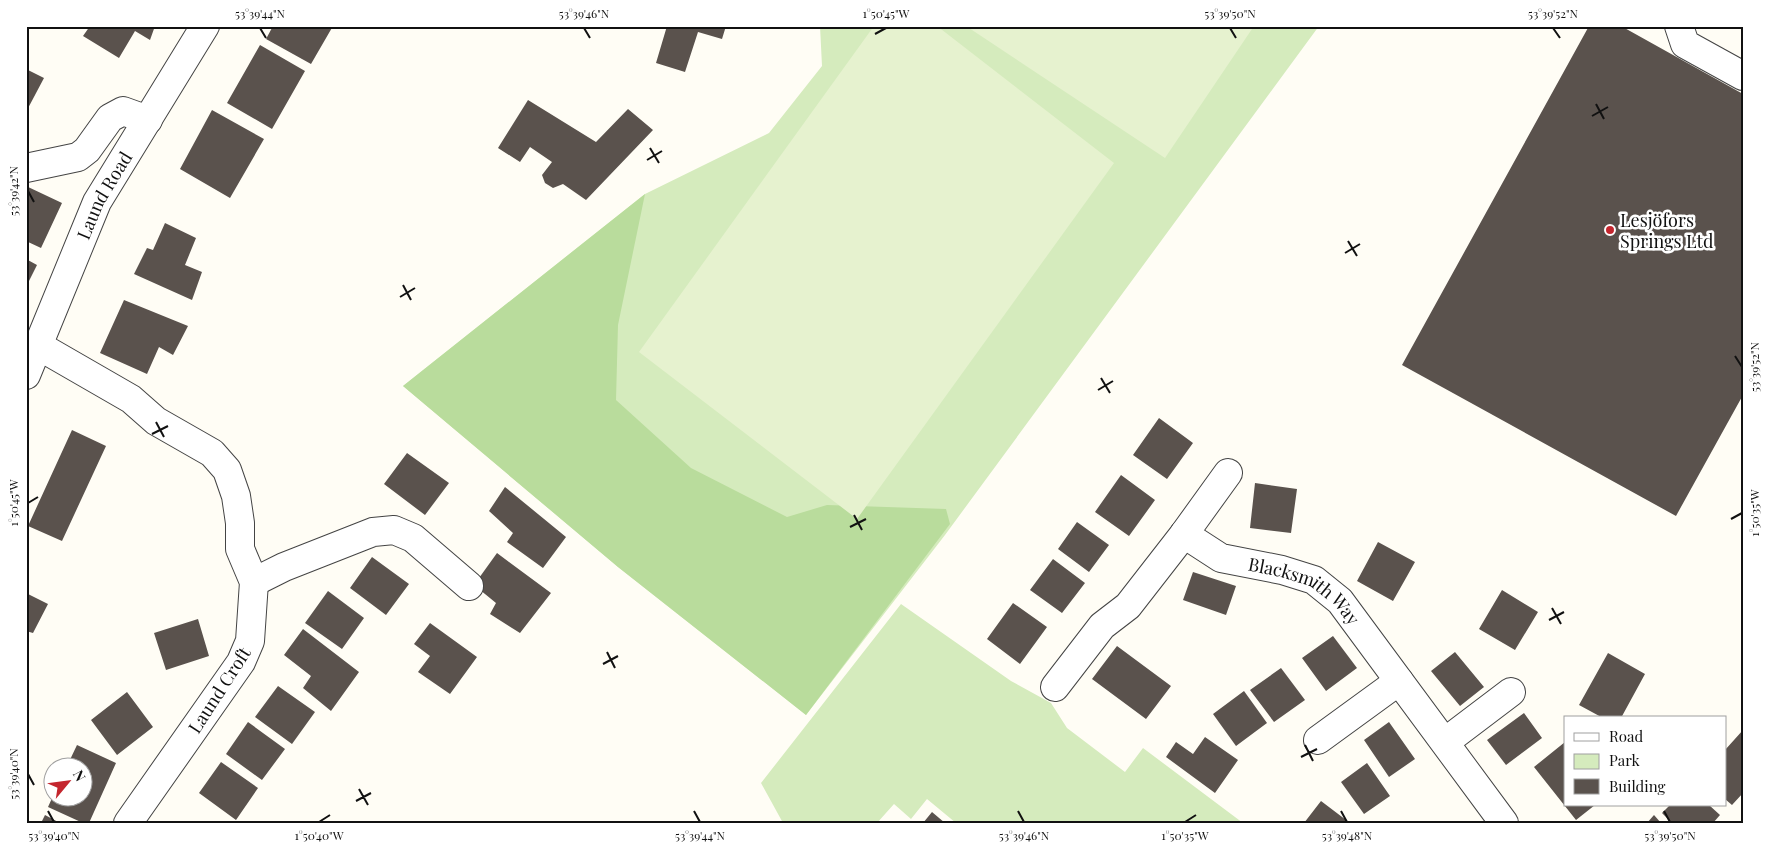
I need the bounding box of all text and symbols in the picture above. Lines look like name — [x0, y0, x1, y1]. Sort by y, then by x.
text: 53°39'44"N — [235, 5, 286, 21]
text: 53°39'46"N — [559, 5, 610, 21]
text: 1°50'45"W — [863, 5, 910, 21]
text: 53°39'50"N — [1204, 5, 1256, 21]
text: 53°39'52"N — [1528, 5, 1579, 21]
street label: Laund Road — [71, 146, 138, 243]
text: 53°39'42"N — [5, 165, 21, 216]
place label: Lesjöfors Springs Ltd — [1620, 208, 1714, 253]
marker: Lesjöfors Springs Ltd — [1604, 224, 1616, 236]
text: 53°39'52"N — [1746, 341, 1762, 392]
text: 1°50'45"W — [5, 479, 21, 526]
text: 1°50'35"W — [1746, 489, 1762, 537]
street label: Blacksmith Way — [1246, 552, 1365, 629]
street label: Laund Croft — [182, 642, 256, 738]
legend — [1564, 716, 1726, 806]
text: Road — [1609, 726, 1643, 746]
text: 53°39'40"N — [5, 748, 21, 800]
text: Park — [1609, 750, 1641, 770]
north arrow — [42, 756, 92, 806]
text: N — [69, 766, 91, 784]
text: Building — [1609, 776, 1666, 796]
text: 53°39'40"N — [28, 827, 80, 843]
text: 1°50'40"W — [294, 827, 344, 843]
text: 53°39'44"N — [675, 827, 726, 843]
text: 53°39'46"N — [999, 827, 1050, 843]
text: 1°50'35"W — [1161, 827, 1209, 843]
text: 53°39'48"N — [1322, 827, 1373, 843]
text: 53°39'50"N — [1644, 827, 1696, 843]

